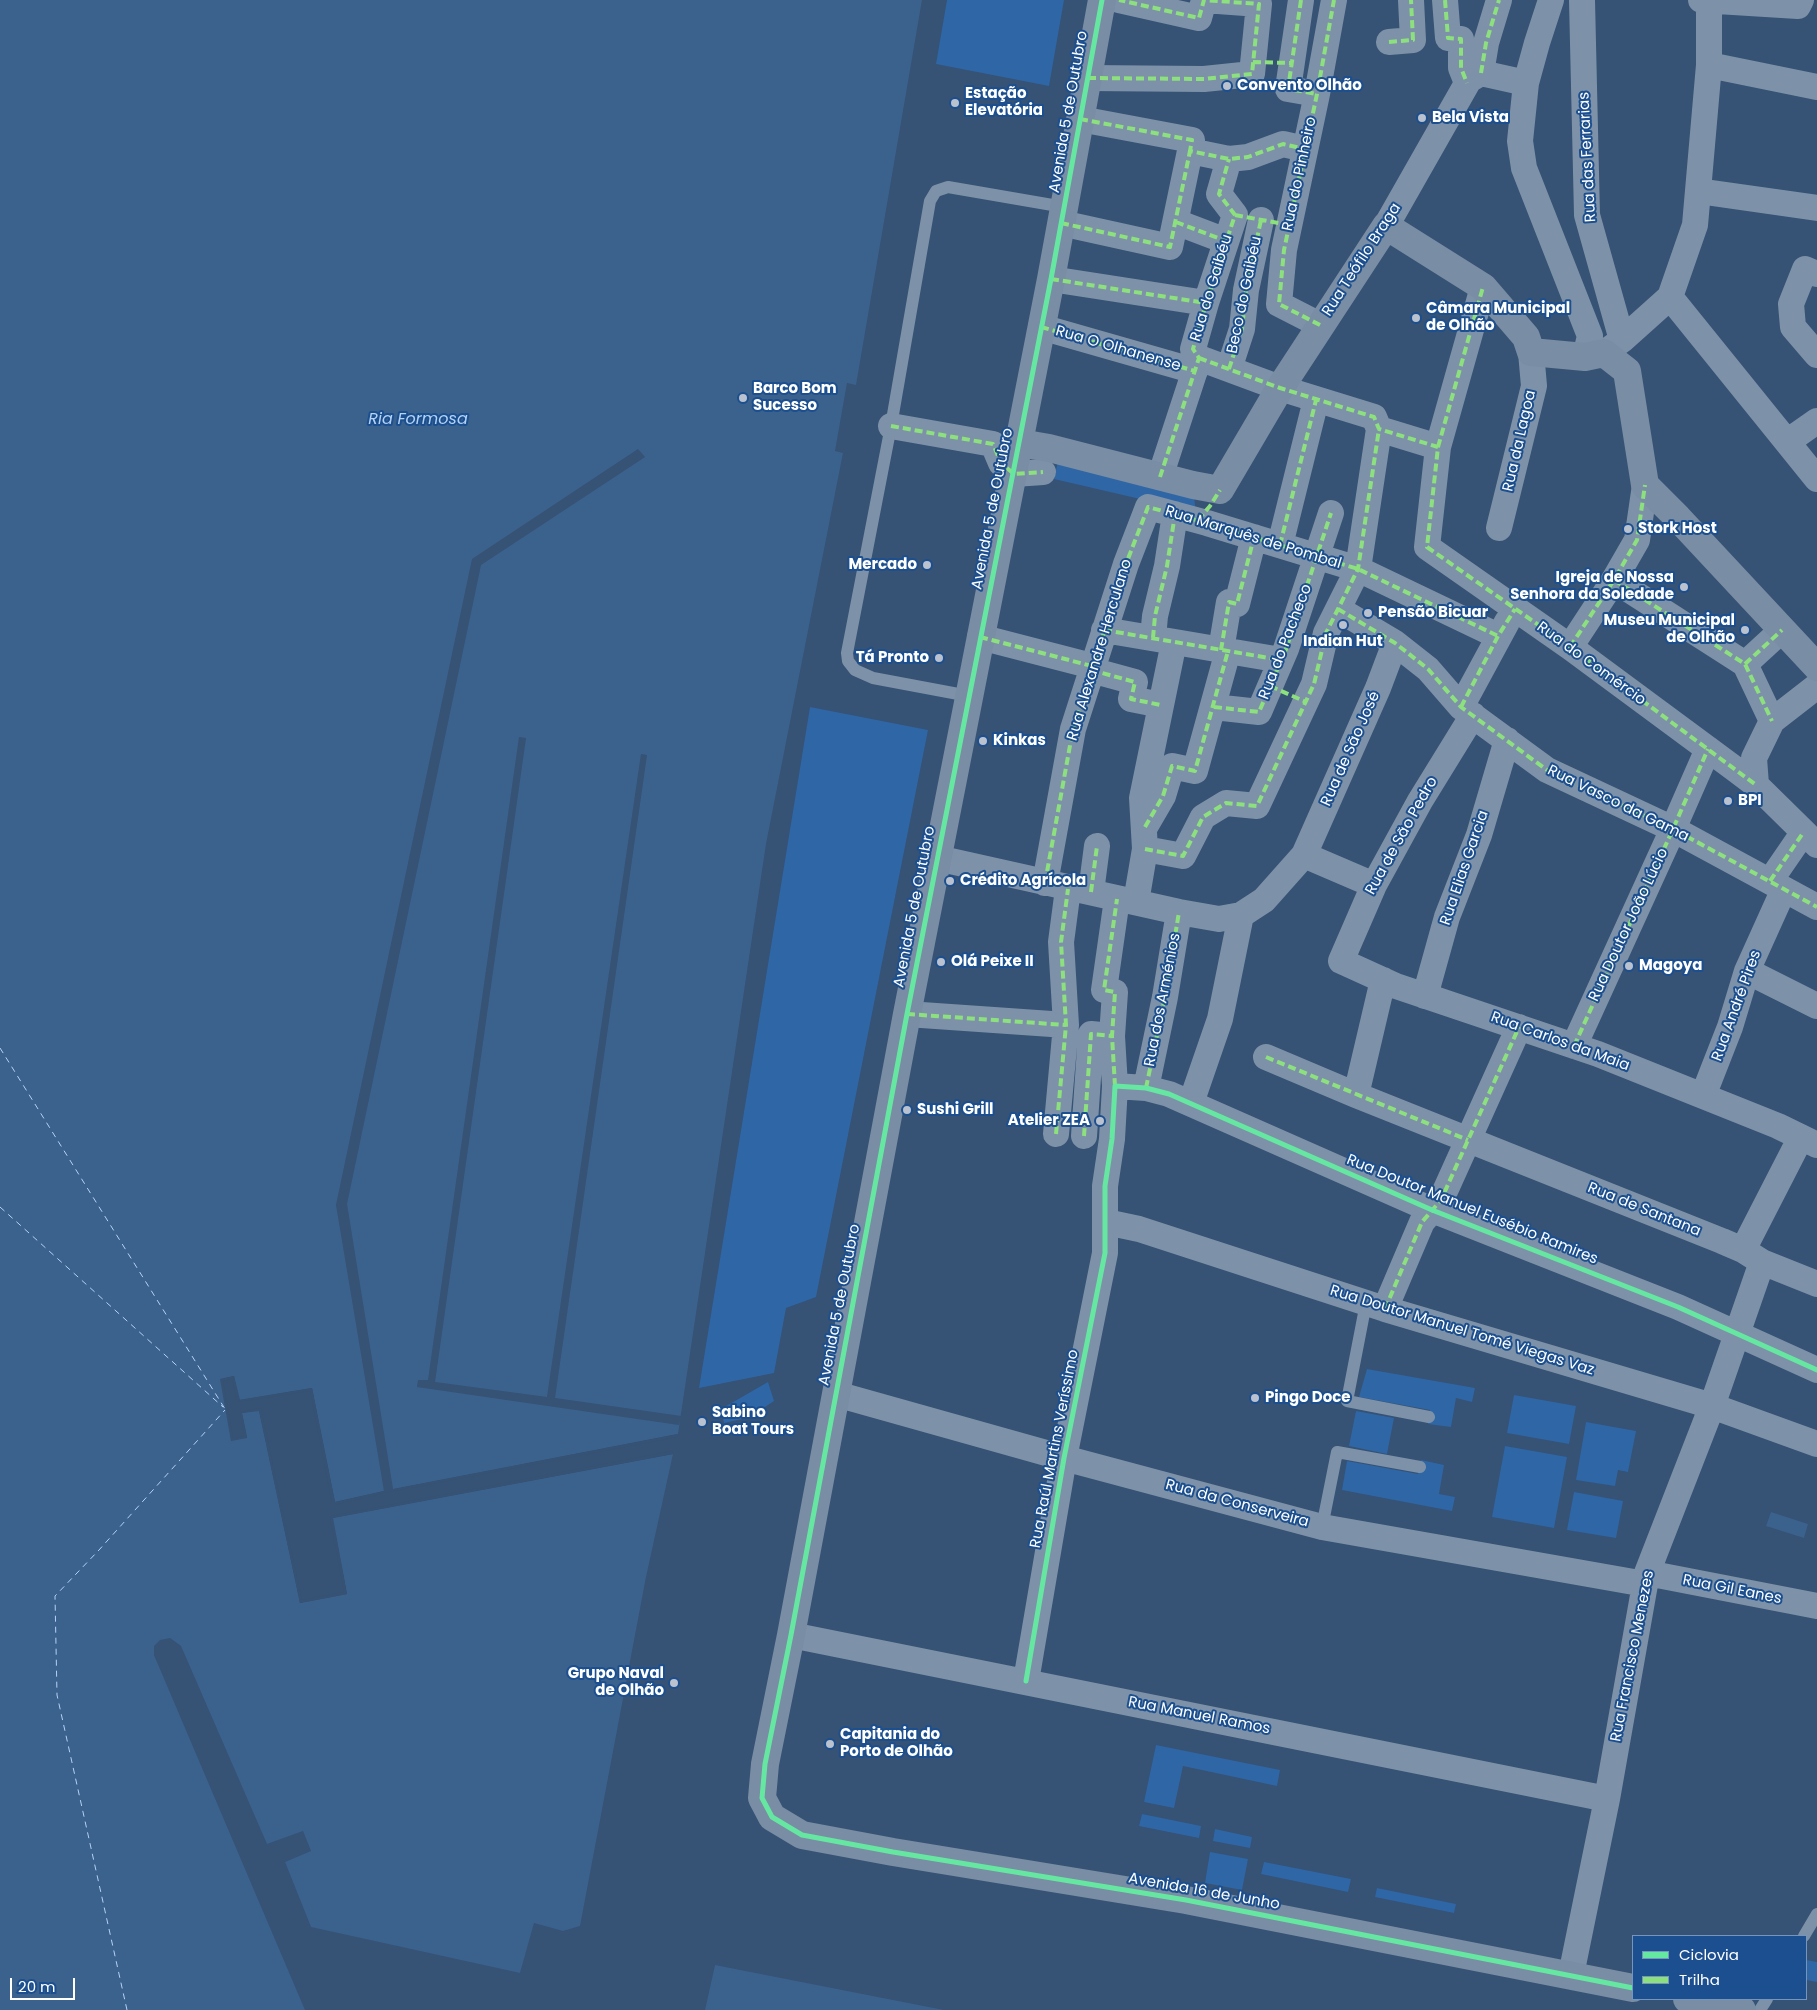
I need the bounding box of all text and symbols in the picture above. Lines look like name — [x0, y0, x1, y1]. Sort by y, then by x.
street label: Avenida 5 de Outubro — [1046, 30, 1092, 194]
place label: Convento Olhão — [1237, 77, 1362, 95]
marker: Convento Olhão — [1221, 80, 1233, 92]
place label: Estação Elevatória — [965, 85, 1043, 120]
street label: Rua das Ferrarias — [1576, 91, 1600, 223]
marker: Estação Elevatória — [949, 97, 961, 109]
place label: Bela Vista — [1432, 109, 1509, 127]
marker: Bela Vista — [1416, 112, 1428, 124]
street label: Rua do Pinheiro — [1279, 115, 1321, 233]
street label: Rua Teófilo Braga — [1319, 200, 1405, 320]
street label: Rua do Gaibéu — [1187, 232, 1237, 344]
street label: Beco do Gaibéu — [1224, 235, 1266, 355]
place label: Câmara Municipal de Olhão — [1426, 300, 1570, 335]
marker: Câmara Municipal de Olhão — [1410, 312, 1422, 324]
street label: Rua O Olhanense — [1053, 322, 1183, 376]
place label: Barco Bom Sucesso — [753, 380, 837, 415]
street label: Rua da Lagoa — [1500, 388, 1540, 494]
marker: Barco Bom Sucesso — [737, 392, 749, 404]
water label: Ria Formosa — [368, 410, 468, 430]
street label: Avenida 5 de Outubro — [969, 427, 1017, 591]
street label: Rua Marquês de Pombal — [1163, 503, 1343, 573]
place label: Stork Host — [1638, 520, 1717, 538]
marker: Stork Host — [1622, 523, 1634, 535]
place label: Mercado — [849, 556, 917, 574]
street label: Rua Alexandre Herculano — [1064, 557, 1136, 743]
marker: Mercado — [921, 559, 933, 571]
place label: Igreja de Nossa Senhora da Soledade — [1510, 569, 1674, 604]
marker: Igreja de Nossa Senhora da Soledade — [1678, 581, 1690, 593]
street label: Rua do Pacheco — [1256, 582, 1316, 702]
place label: Pensão Bicuar — [1378, 604, 1488, 622]
marker: Pensão Bicuar — [1362, 607, 1374, 619]
place label: Museu Municipal de Olhão — [1604, 612, 1735, 647]
street label: Rua do Comércio — [1533, 618, 1649, 710]
marker: Indian Hut — [1337, 619, 1349, 631]
marker: Museu Municipal de Olhão — [1739, 624, 1751, 636]
place label: Indian Hut — [1303, 633, 1383, 651]
place label: Tá Pronto — [856, 649, 929, 667]
marker: Tá Pronto — [933, 652, 945, 664]
street label: Rua de São José — [1318, 689, 1384, 809]
place label: Kinkas — [993, 732, 1046, 750]
marker: Kinkas — [977, 735, 989, 747]
street label: Rua Vasco da Gama — [1544, 762, 1692, 846]
street label: Rua de São Pedro — [1362, 774, 1442, 898]
place label: BPI — [1738, 792, 1762, 810]
marker: BPI — [1722, 795, 1734, 807]
street label: Rua Elias Garcia — [1437, 808, 1493, 928]
street label: Avenida 5 de Outubro — [891, 825, 939, 989]
street label: Rua Doutor João Lúcio — [1586, 845, 1672, 1005]
place label: Crédito Agrícola — [960, 872, 1086, 890]
marker: Crédito Agrícola — [944, 875, 956, 887]
street label: Rua dos Arménios — [1141, 932, 1185, 1068]
street label: Rua André Pires — [1709, 948, 1765, 1064]
place label: Olá Peixe II — [951, 953, 1034, 971]
marker: Olá Peixe II — [935, 956, 947, 968]
place label: Magoya — [1639, 957, 1702, 975]
marker: Magoya — [1623, 960, 1635, 972]
street label: Rua Carlos da Maia — [1488, 1008, 1632, 1076]
place label: Sushi Grill — [917, 1101, 994, 1119]
marker: Sushi Grill — [901, 1104, 913, 1116]
place label: Atelier ZEA — [1008, 1112, 1090, 1130]
marker: Atelier ZEA — [1094, 1115, 1106, 1127]
street label: Rua Doutor Manuel Eusébio Ramires — [1344, 1151, 1600, 1269]
street label: Rua de Santana — [1585, 1179, 1703, 1241]
street label: Avenida 5 de Outubro — [816, 1223, 864, 1387]
street label: Rua Doutor Manuel Tomé Viegas Vaz — [1328, 1282, 1596, 1380]
street label: Rua Raúl Martins Veríssimo — [1027, 1348, 1083, 1550]
place label: Pingo Doce — [1265, 1389, 1351, 1407]
marker: Pingo Doce — [1249, 1392, 1261, 1404]
place label: Sabino Boat Tours — [712, 1404, 794, 1439]
marker: Sabino Boat Tours — [696, 1416, 708, 1428]
street label: Rua da Conserveira — [1163, 1476, 1311, 1532]
street label: Rua Francisco Menezes — [1608, 1569, 1658, 1743]
street label: Rua Gil Eanes — [1681, 1572, 1783, 1608]
place label: Grupo Naval de Olhão — [568, 1665, 664, 1700]
marker: Grupo Naval de Olhão — [668, 1677, 680, 1689]
street label: Rua Manuel Ramos — [1126, 1693, 1272, 1739]
place label: Capitania do Porto de Olhão — [840, 1726, 953, 1761]
marker: Capitania do Porto de Olhão — [824, 1738, 836, 1750]
street label: Avenida 16 de Junho — [1127, 1870, 1281, 1914]
legend — [1632, 1935, 1807, 2000]
text: Ciclovia — [1679, 1944, 1739, 1965]
scale bar — [12, 1968, 78, 2000]
text: Trilha — [1679, 1969, 1720, 1990]
text: 20 m — [18, 1976, 56, 1997]

